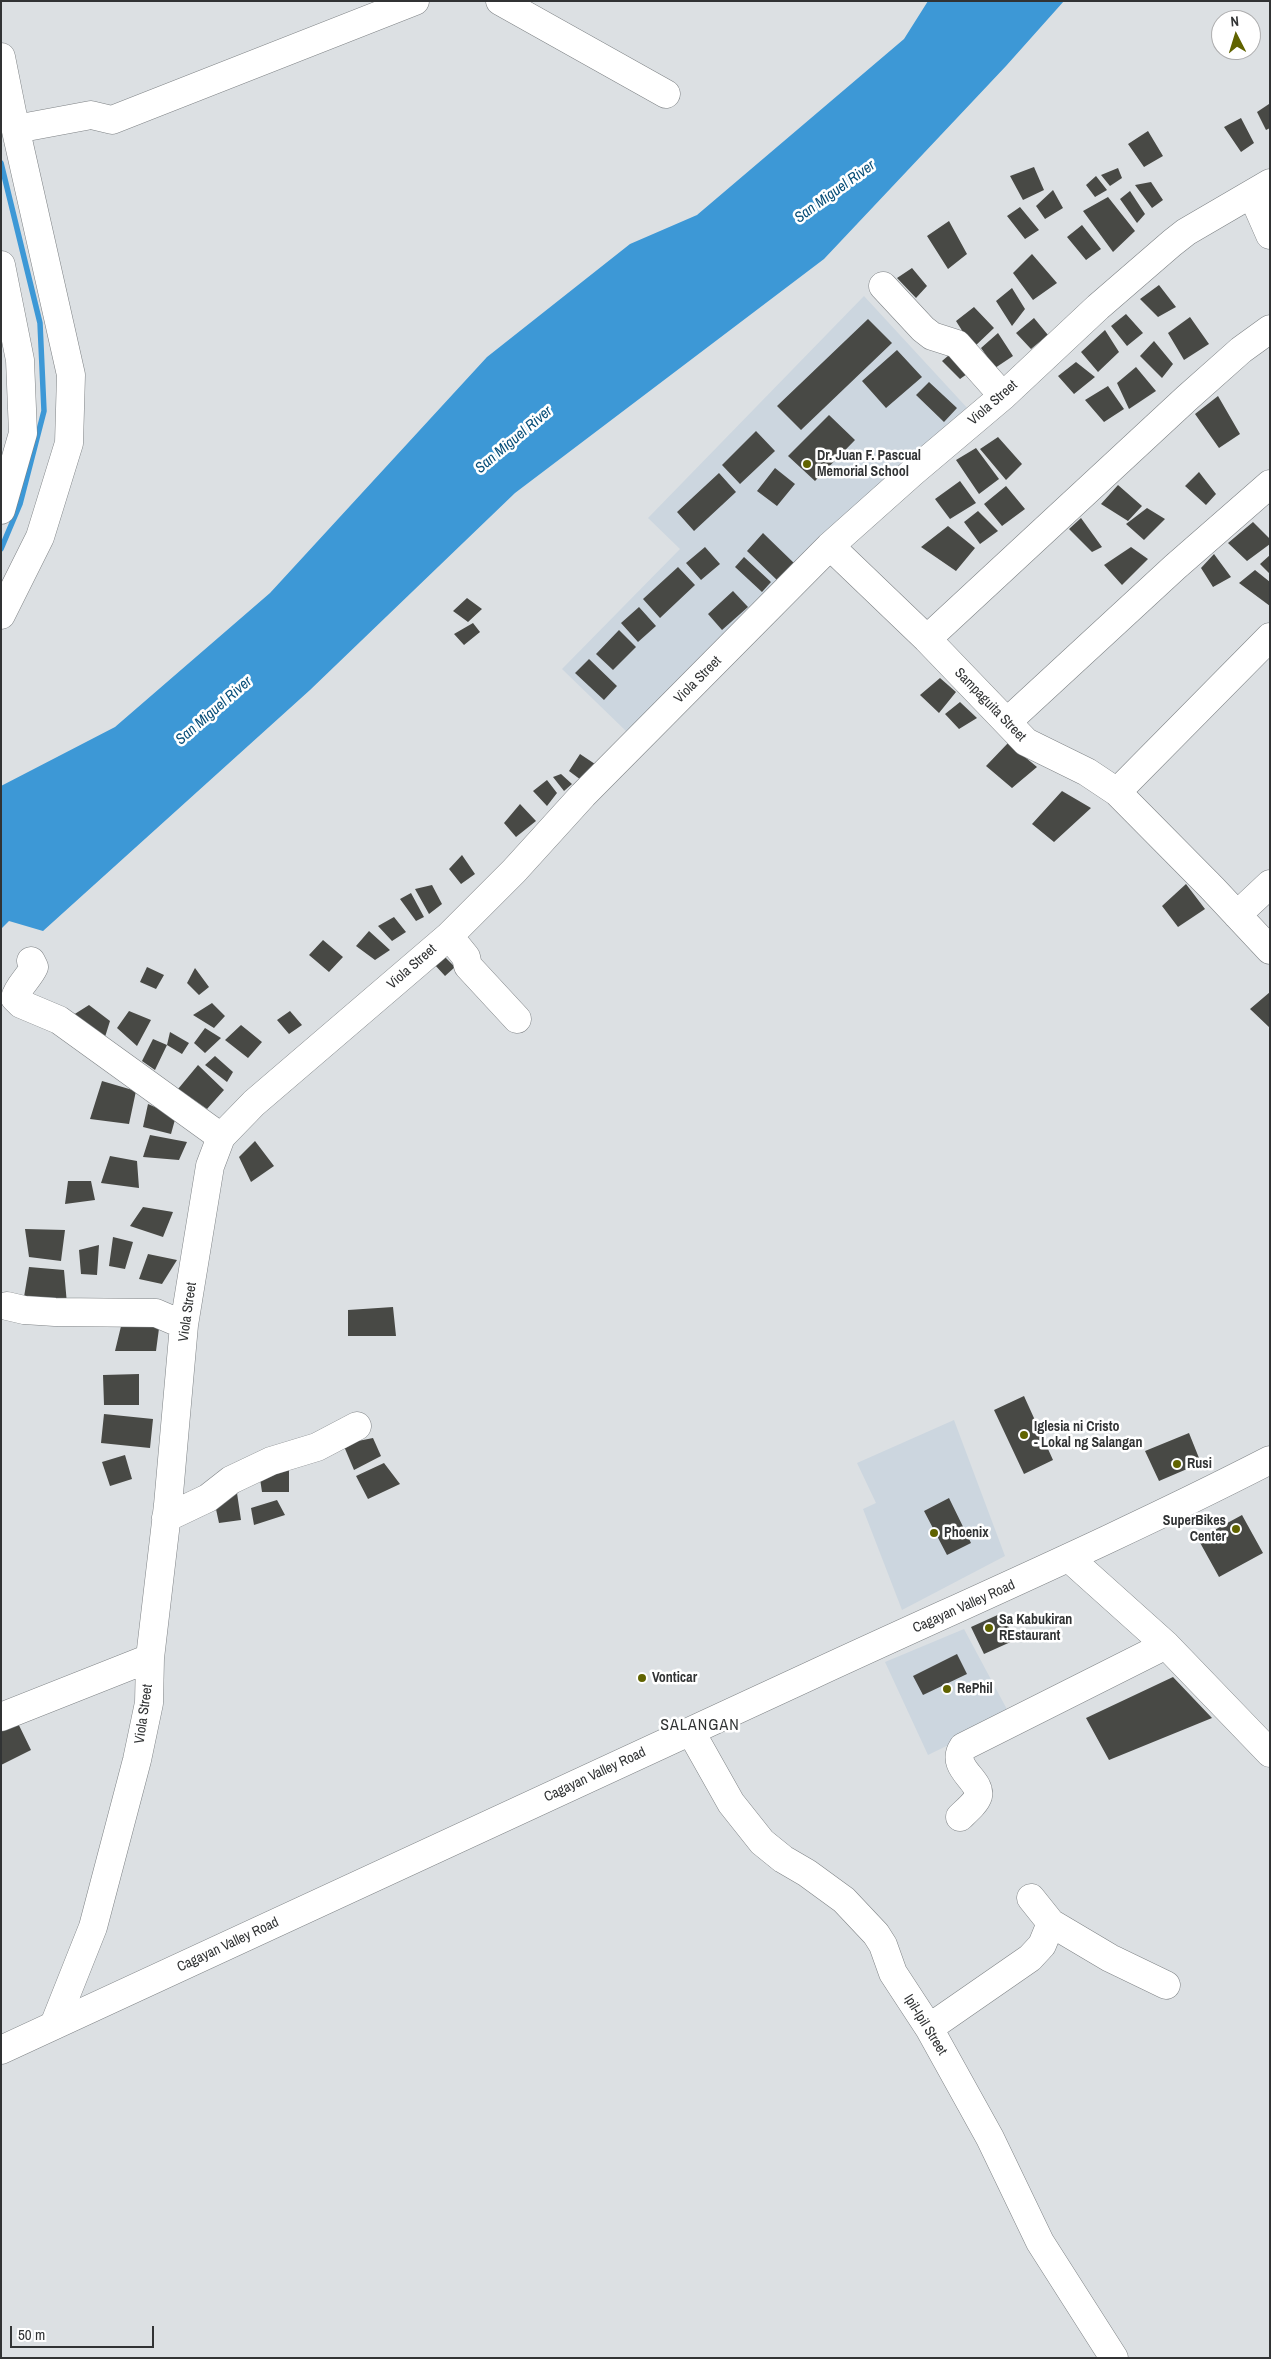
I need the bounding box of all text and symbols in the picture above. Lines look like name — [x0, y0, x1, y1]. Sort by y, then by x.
north arrow — [1211, 10, 1261, 60]
text: N — [1230, 12, 1240, 30]
water label: San Miguel River — [791, 157, 879, 227]
street label: Viola Street — [965, 377, 1021, 429]
water label: San Miguel River — [472, 403, 556, 477]
place label: Dr. Juan F. Pascual Memorial School — [817, 448, 921, 481]
marker: Dr. Juan F. Pascual Memorial School — [801, 458, 813, 470]
street label: Viola Street — [671, 653, 725, 707]
street label: Sampaguita Street — [951, 665, 1029, 745]
water label: San Miguel River — [172, 673, 256, 749]
street label: Viola Street — [384, 941, 440, 993]
street label: Viola Street — [176, 1281, 200, 1343]
place label: Iglesia ni Cristo - Lokal ng Salangan — [1034, 1419, 1142, 1451]
marker: Iglesia ni Cristo - Lokal ng Salangan — [1018, 1429, 1030, 1441]
place label: Rusi — [1187, 1456, 1212, 1472]
marker: Rusi — [1171, 1458, 1183, 1470]
place label: SuperBikes Center — [1163, 1513, 1226, 1545]
marker: SuperBikes Center — [1230, 1523, 1242, 1535]
place label: Phoenix — [944, 1525, 989, 1541]
marker: Phoenix — [928, 1527, 940, 1539]
street label: Cagayan Valley Road — [910, 1577, 1018, 1637]
place label: Sa Kabukiran REstaurant — [999, 1612, 1072, 1644]
marker: Sa Kabukiran REstaurant — [983, 1622, 995, 1634]
place label: Vonticar — [652, 1670, 697, 1686]
marker: Vonticar — [636, 1672, 648, 1684]
place label: RePhil — [957, 1681, 993, 1697]
street label: Viola Street — [132, 1683, 156, 1745]
marker: RePhil — [941, 1683, 953, 1695]
district label: SALANGAN — [659, 1716, 741, 1736]
street label: Cagayan Valley Road — [542, 1744, 648, 1806]
street label: Cagayan Valley Road — [175, 1914, 281, 1976]
street label: Ipil-Ipil Street — [900, 1992, 950, 2058]
scale bar — [12, 2316, 156, 2348]
text: 50 m — [18, 2324, 45, 2345]

